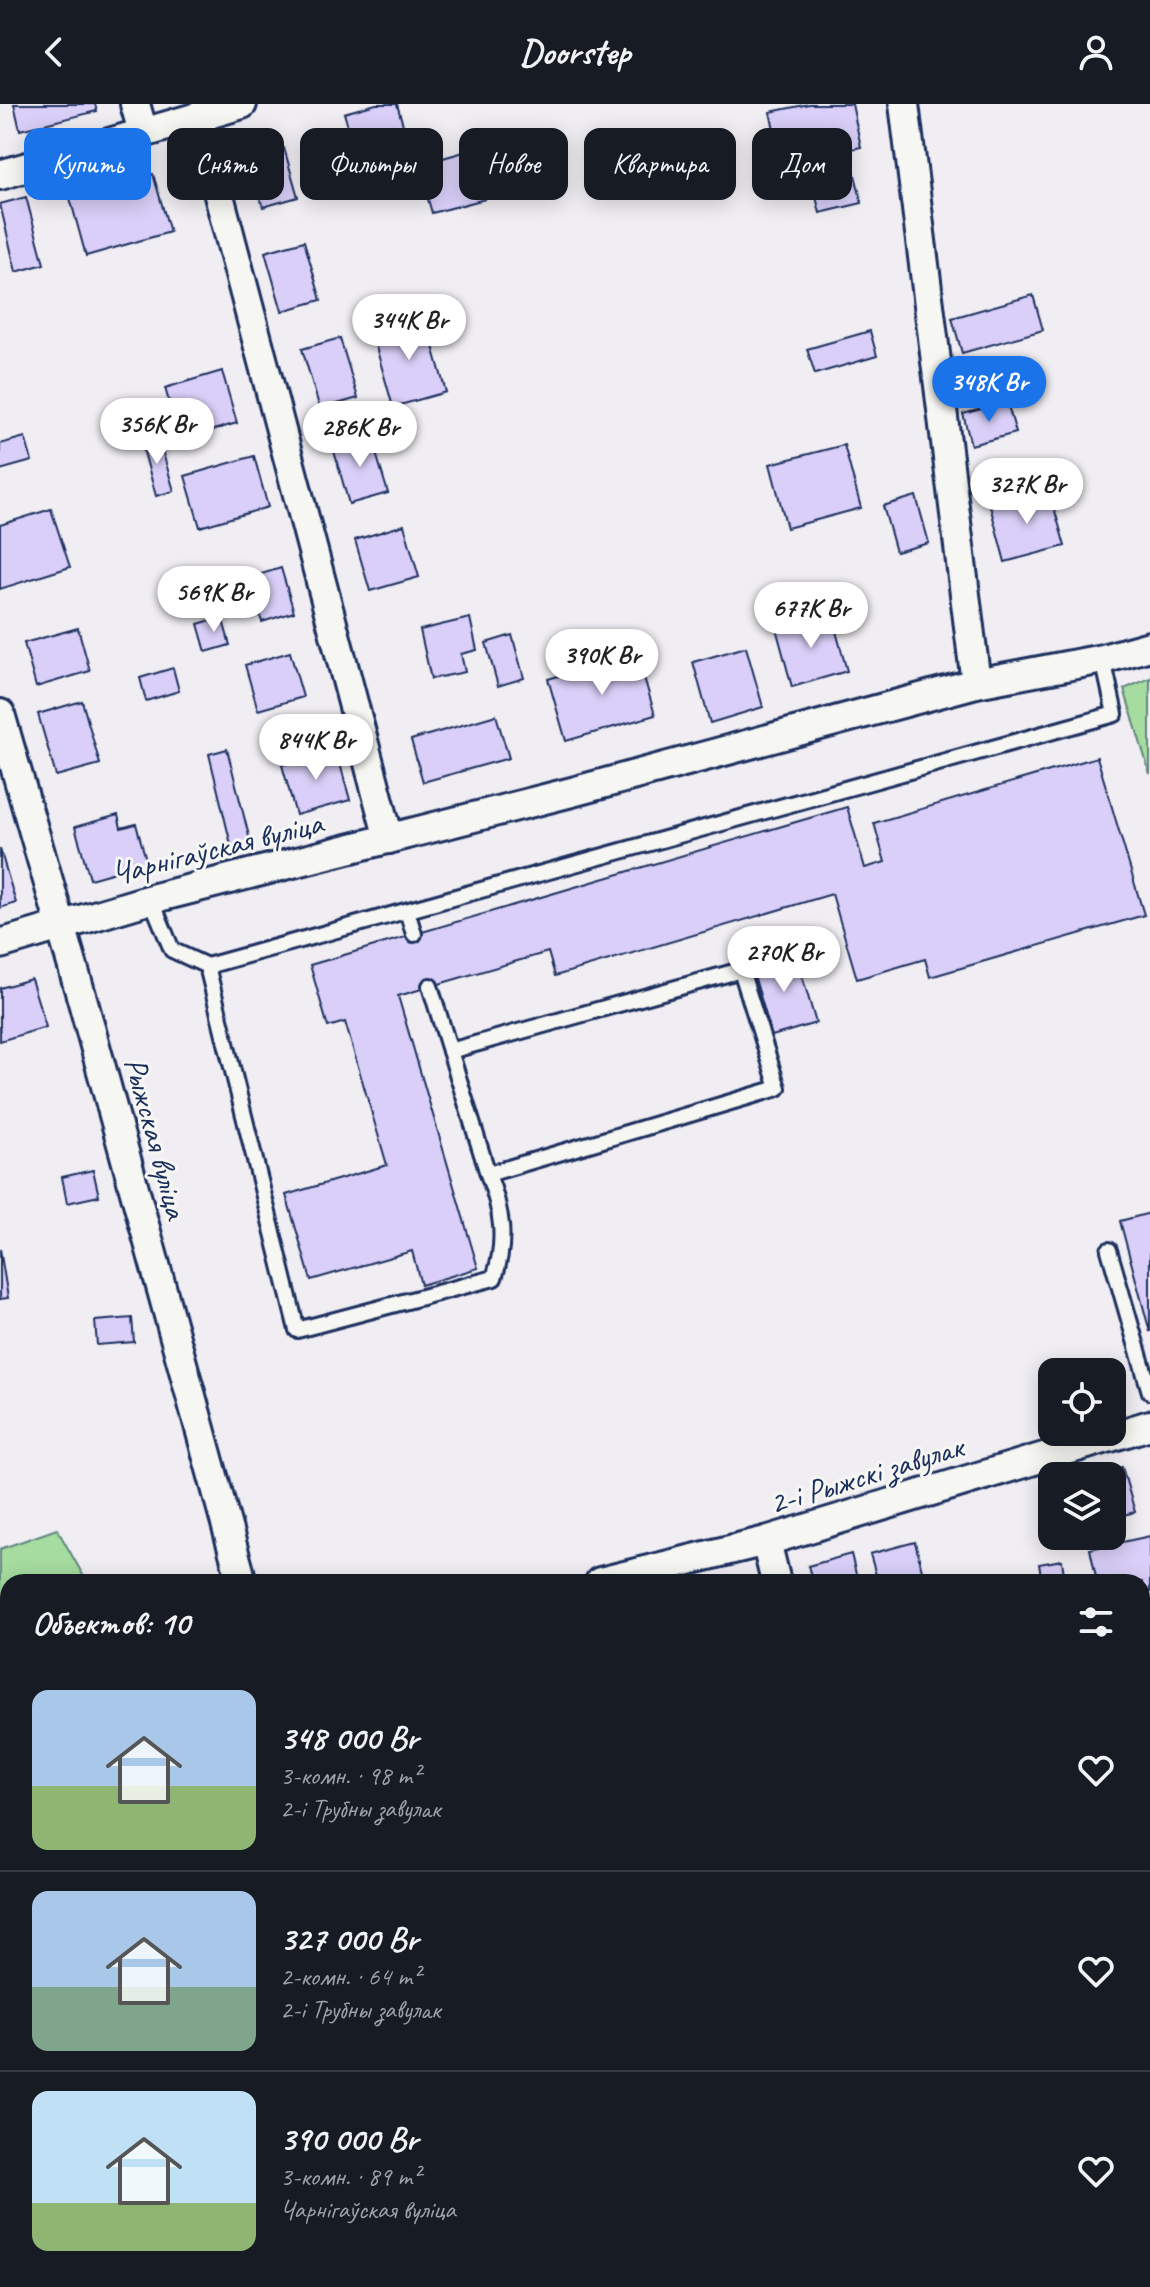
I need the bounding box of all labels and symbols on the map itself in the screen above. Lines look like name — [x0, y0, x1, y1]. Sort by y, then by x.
pin: 344K Br — [335, 294, 483, 362]
pin: 348K Br — [915, 356, 1063, 424]
pin: 356K Br — [83, 398, 231, 466]
pin: 286K Br — [286, 401, 434, 469]
pin: 327K Br — [953, 458, 1101, 526]
pin: 569K Br — [140, 566, 288, 634]
pin: 677K Br — [737, 582, 885, 650]
pin: 390K Br — [528, 629, 676, 697]
pin: 844K Br — [242, 714, 390, 782]
street label: Чарнігаўская вуліца — [107, 801, 329, 894]
pin: 270K Br — [710, 926, 858, 994]
street label: Рыжская вуліца — [115, 1053, 198, 1225]
street label: 2-і Рыжскі завулак — [764, 1425, 971, 1524]

